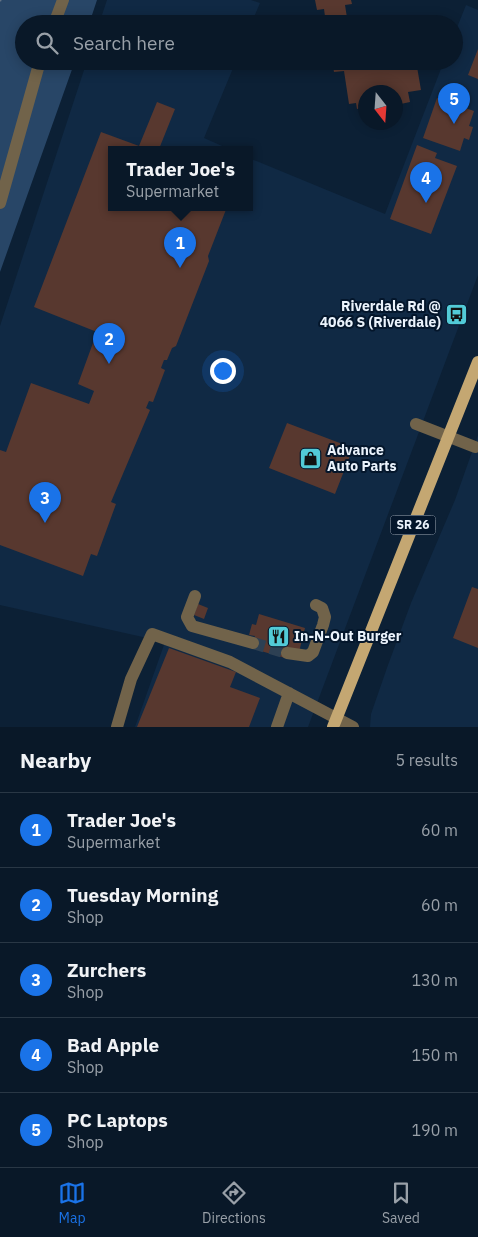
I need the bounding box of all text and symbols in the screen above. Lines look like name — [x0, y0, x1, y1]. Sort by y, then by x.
search box — [15, 15, 463, 70]
icon: search — [33, 29, 61, 57]
text: Search here — [73, 31, 175, 55]
pin: 5 — [438, 83, 470, 124]
north arrow — [358, 85, 403, 130]
popup — [108, 146, 253, 211]
text: Trader Joe's — [126, 157, 235, 181]
pin: 4 — [410, 162, 442, 203]
text: Supermarket — [126, 181, 219, 201]
pin: 1 — [164, 227, 196, 268]
place label: Riverdale Rd @ 4066 S (Riverdale) — [320, 297, 441, 331]
bus stop icon: Riverdale Rd @ 4066 S (Riverdale) — [445, 302, 469, 326]
pin: 2 — [93, 323, 125, 364]
your location — [210, 358, 236, 384]
place label: Advance Auto Parts — [327, 441, 397, 475]
shop icon: Advance Auto Parts — [299, 446, 323, 470]
pin: 3 — [29, 482, 61, 523]
road number: SR 26 — [390, 516, 436, 534]
restaurant icon: In-N-Out Burger — [266, 624, 290, 648]
place label: In-N-Out Burger — [294, 627, 402, 645]
text: Nearby — [20, 746, 91, 774]
text: 5 results — [395, 750, 458, 770]
text: Trader Joe's — [67, 808, 176, 832]
text: 1 — [31, 820, 41, 840]
text: 60 m — [421, 820, 458, 840]
text: Supermarket — [67, 832, 160, 852]
text: Tuesday Morning — [67, 883, 218, 907]
text: 2 — [31, 895, 41, 915]
text: 60 m — [421, 895, 458, 915]
text: Shop — [67, 907, 104, 927]
text: Zurchers — [67, 958, 146, 982]
text: 3 — [31, 970, 41, 990]
text: 130 m — [411, 970, 458, 990]
text: Shop — [67, 982, 104, 1002]
text: Bad Apple — [67, 1033, 159, 1057]
text: 4 — [31, 1045, 41, 1065]
text: 150 m — [411, 1045, 458, 1065]
text: Shop — [67, 1057, 104, 1077]
text: PC Laptops — [67, 1108, 168, 1132]
text: 5 — [31, 1120, 41, 1140]
text: 190 m — [411, 1120, 458, 1140]
text: Shop — [67, 1132, 104, 1152]
tab: Map — [58, 1179, 86, 1227]
tab: Directions — [202, 1179, 266, 1227]
tab: Saved — [382, 1179, 420, 1227]

